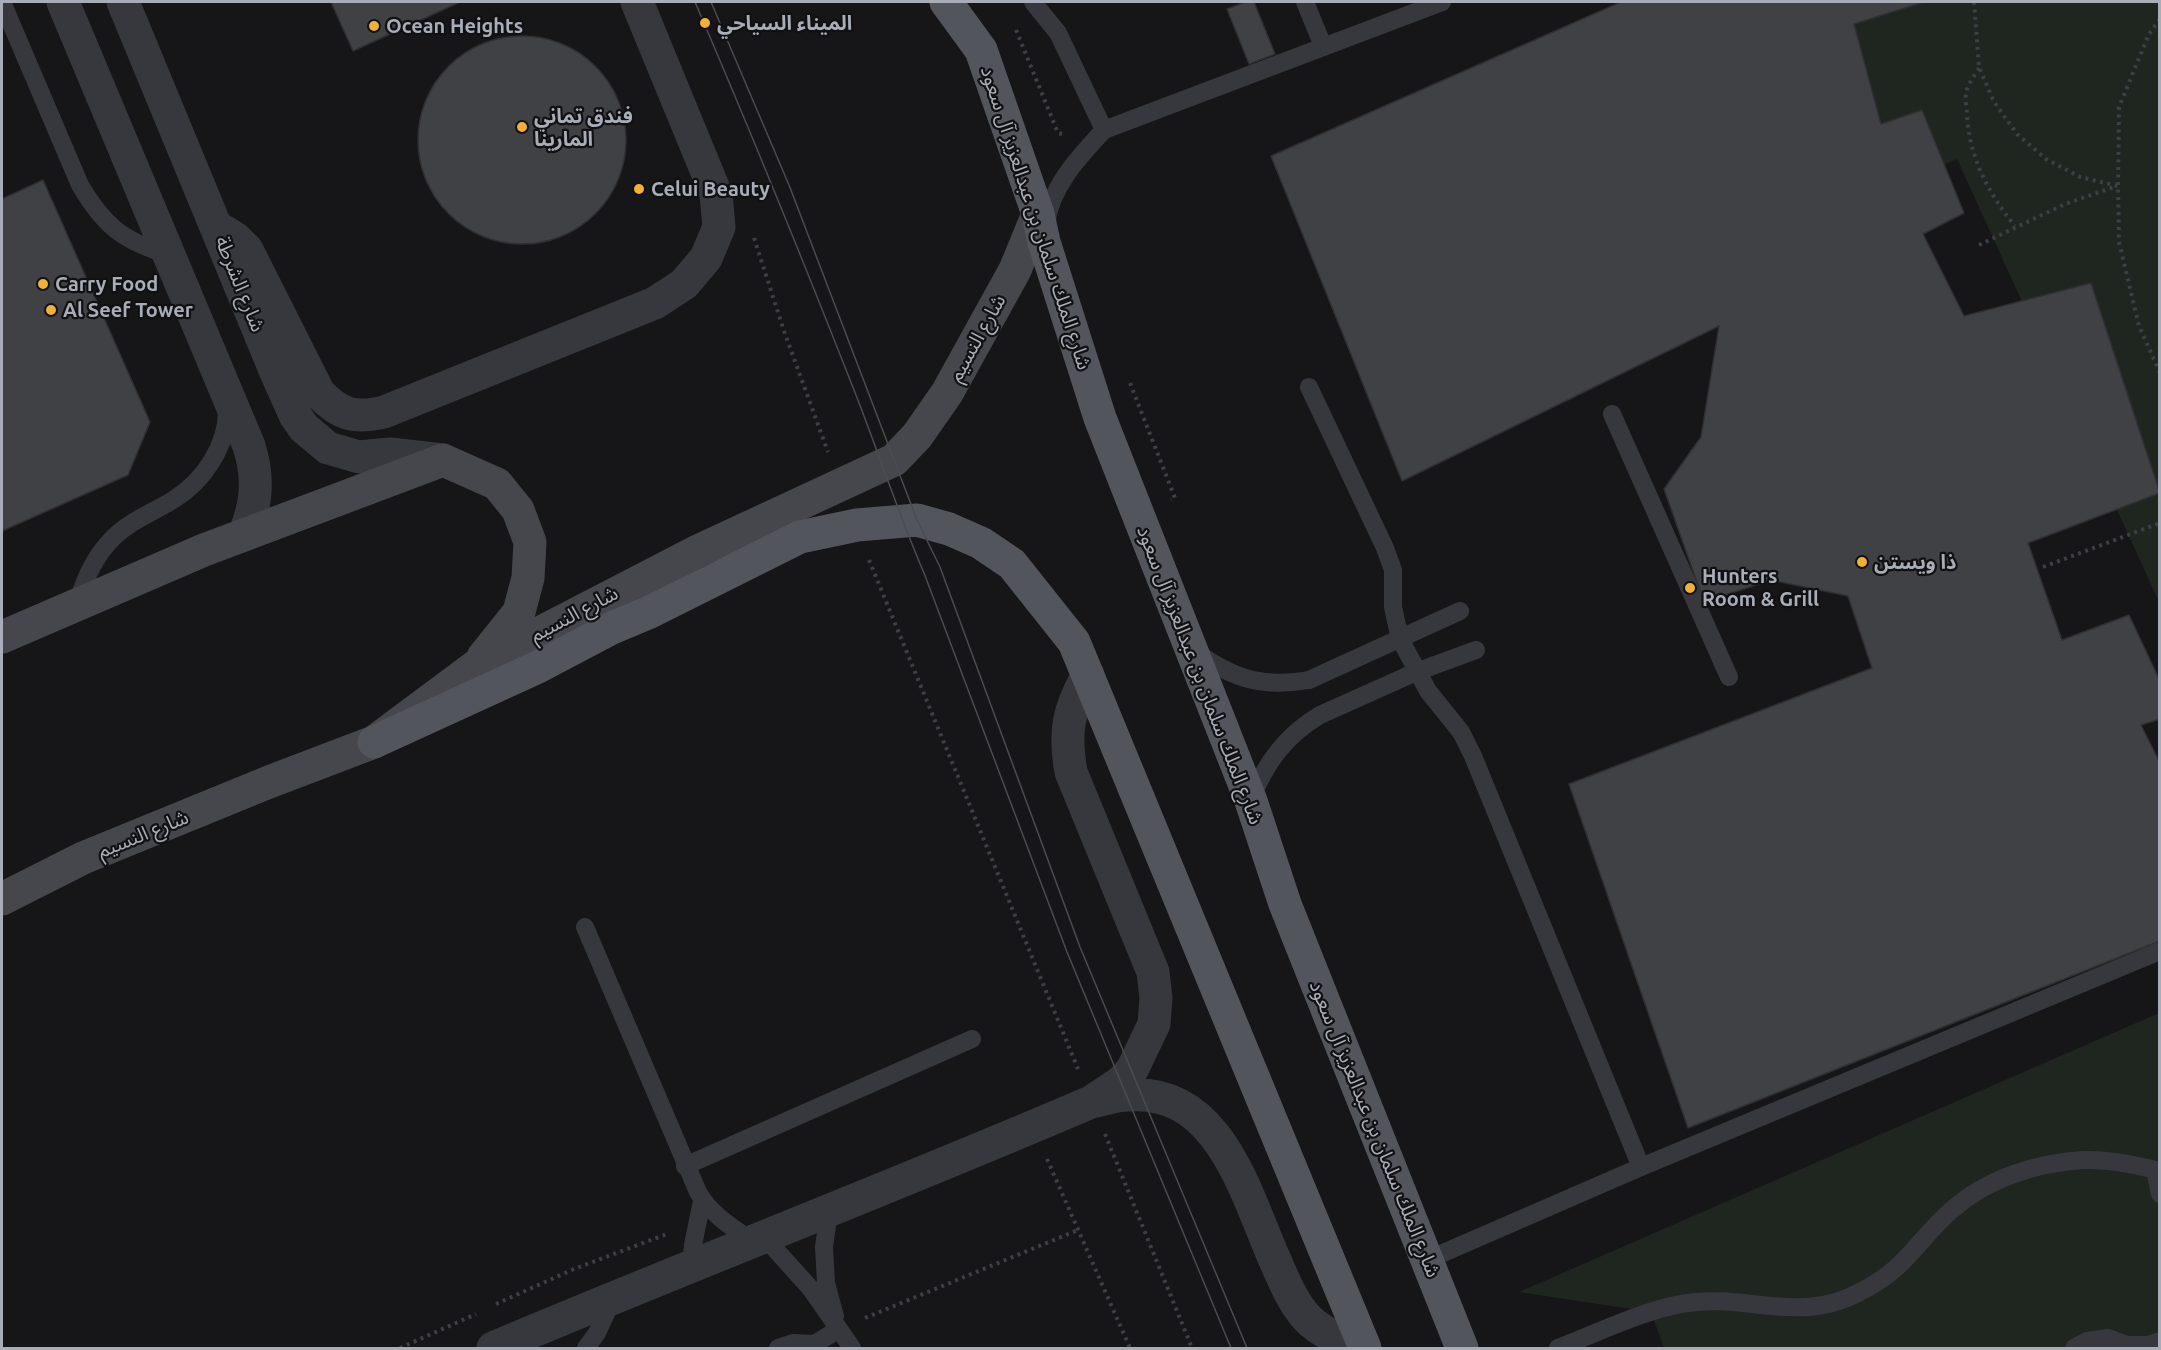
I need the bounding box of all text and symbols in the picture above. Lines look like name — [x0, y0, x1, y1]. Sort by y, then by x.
place label: الميناء السياحي — [717, 11, 852, 35]
place label: Ocean Heights — [386, 14, 523, 38]
marker: الميناء السياحي — [698, 16, 712, 30]
marker: Ocean Heights — [367, 19, 381, 33]
street label: شارع الملك سلمان بن عبدالعزيز آل سعود — [975, 63, 1097, 373]
place label: فندق تماني المارينا — [534, 104, 633, 151]
marker: فندق تماني المارينا — [515, 120, 529, 134]
place label: Celui Beauty — [651, 177, 770, 201]
marker: Celui Beauty — [632, 182, 646, 196]
street label: شارع الشرطة — [210, 233, 270, 335]
place label: Carry Food — [55, 272, 158, 296]
marker: Carry Food — [36, 277, 50, 291]
street label: شارع النسيم — [943, 290, 1011, 386]
place label: Al Seef Tower — [63, 298, 193, 322]
marker: Al Seef Tower — [44, 303, 58, 317]
street label: شارع الملك سلمان بن عبدالعزيز آل سعود — [1132, 522, 1268, 828]
place label: ذا ويستن — [1874, 550, 1956, 574]
marker: ذا ويستن — [1855, 555, 1869, 569]
place label: Hunters Room & Grill — [1702, 564, 1819, 611]
street label: شارع النسيم — [526, 581, 622, 647]
marker: Hunters Room & Grill — [1683, 581, 1697, 595]
street label: شارع النسيم — [94, 805, 192, 863]
street label: شارع الملك سلمان بن عبدالعزيز آل سعود — [1304, 977, 1446, 1281]

